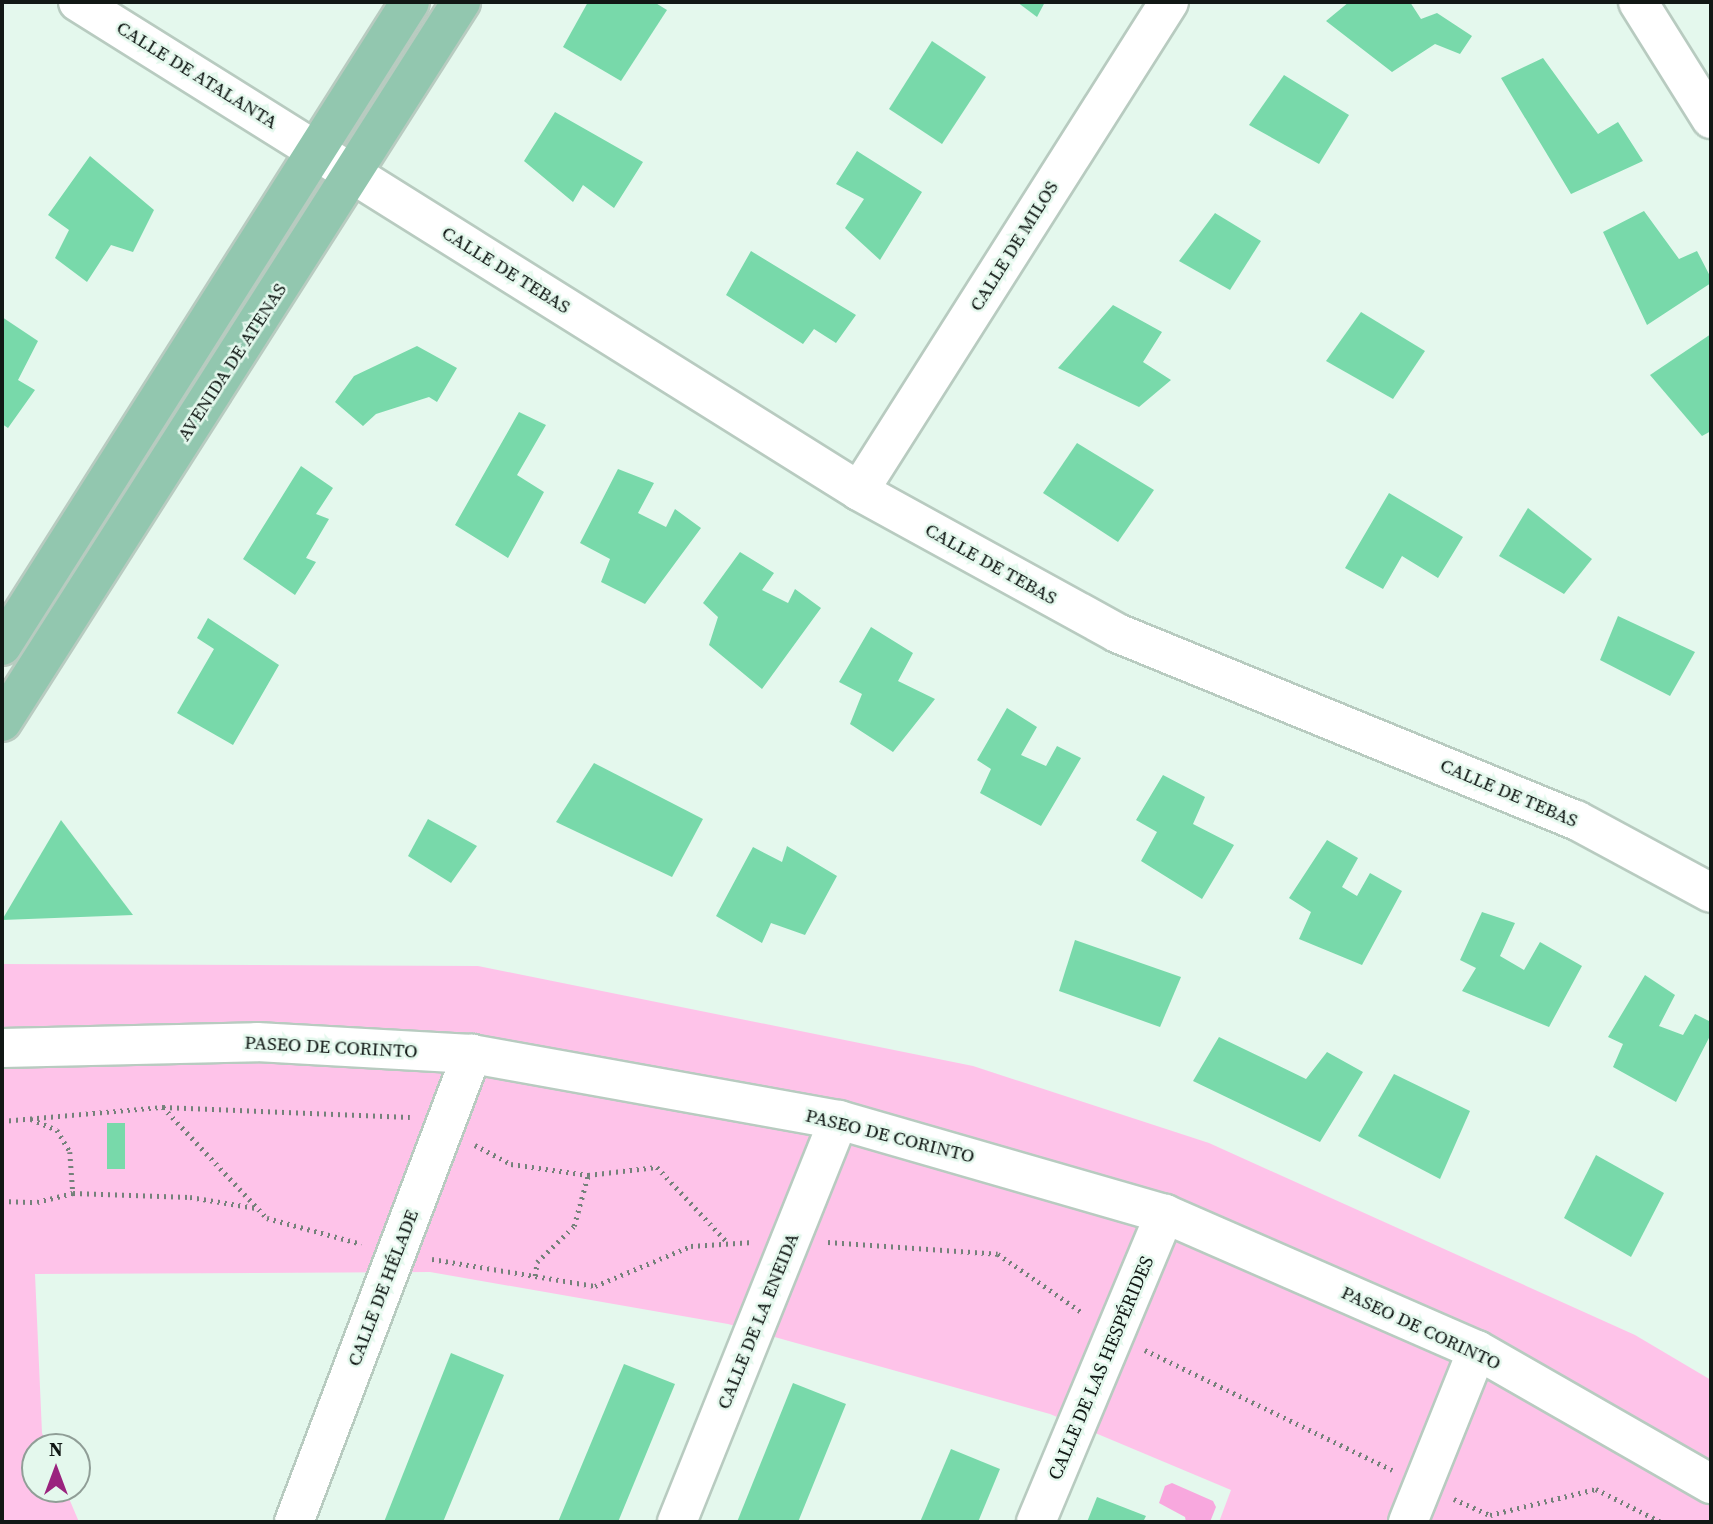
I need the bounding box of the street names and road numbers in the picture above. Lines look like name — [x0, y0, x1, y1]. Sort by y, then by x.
street label: CALLE DE ATALANTA — [112, 16, 282, 134]
street label: CALLE DE MILOS — [965, 177, 1063, 315]
street label: CALLE DE TEBAS — [437, 221, 575, 319]
street label: AVENIDA DE ATENAS — [172, 279, 292, 445]
street label: CALLE DE TEBAS — [921, 518, 1061, 610]
street label: CALLE DE TEBAS — [1437, 754, 1581, 832]
street label: PASEO DE CORINTO — [244, 1031, 418, 1063]
street label: PASEO DE CORINTO — [803, 1104, 977, 1168]
street label: CALLE DE HÉLADE — [343, 1207, 423, 1369]
street label: CALLE DE LA ENEIDA — [712, 1230, 804, 1412]
street label: CALLE DE LAS HESPÉRIDES — [1043, 1253, 1159, 1483]
street label: PASEO DE CORINTO — [1338, 1281, 1504, 1375]

